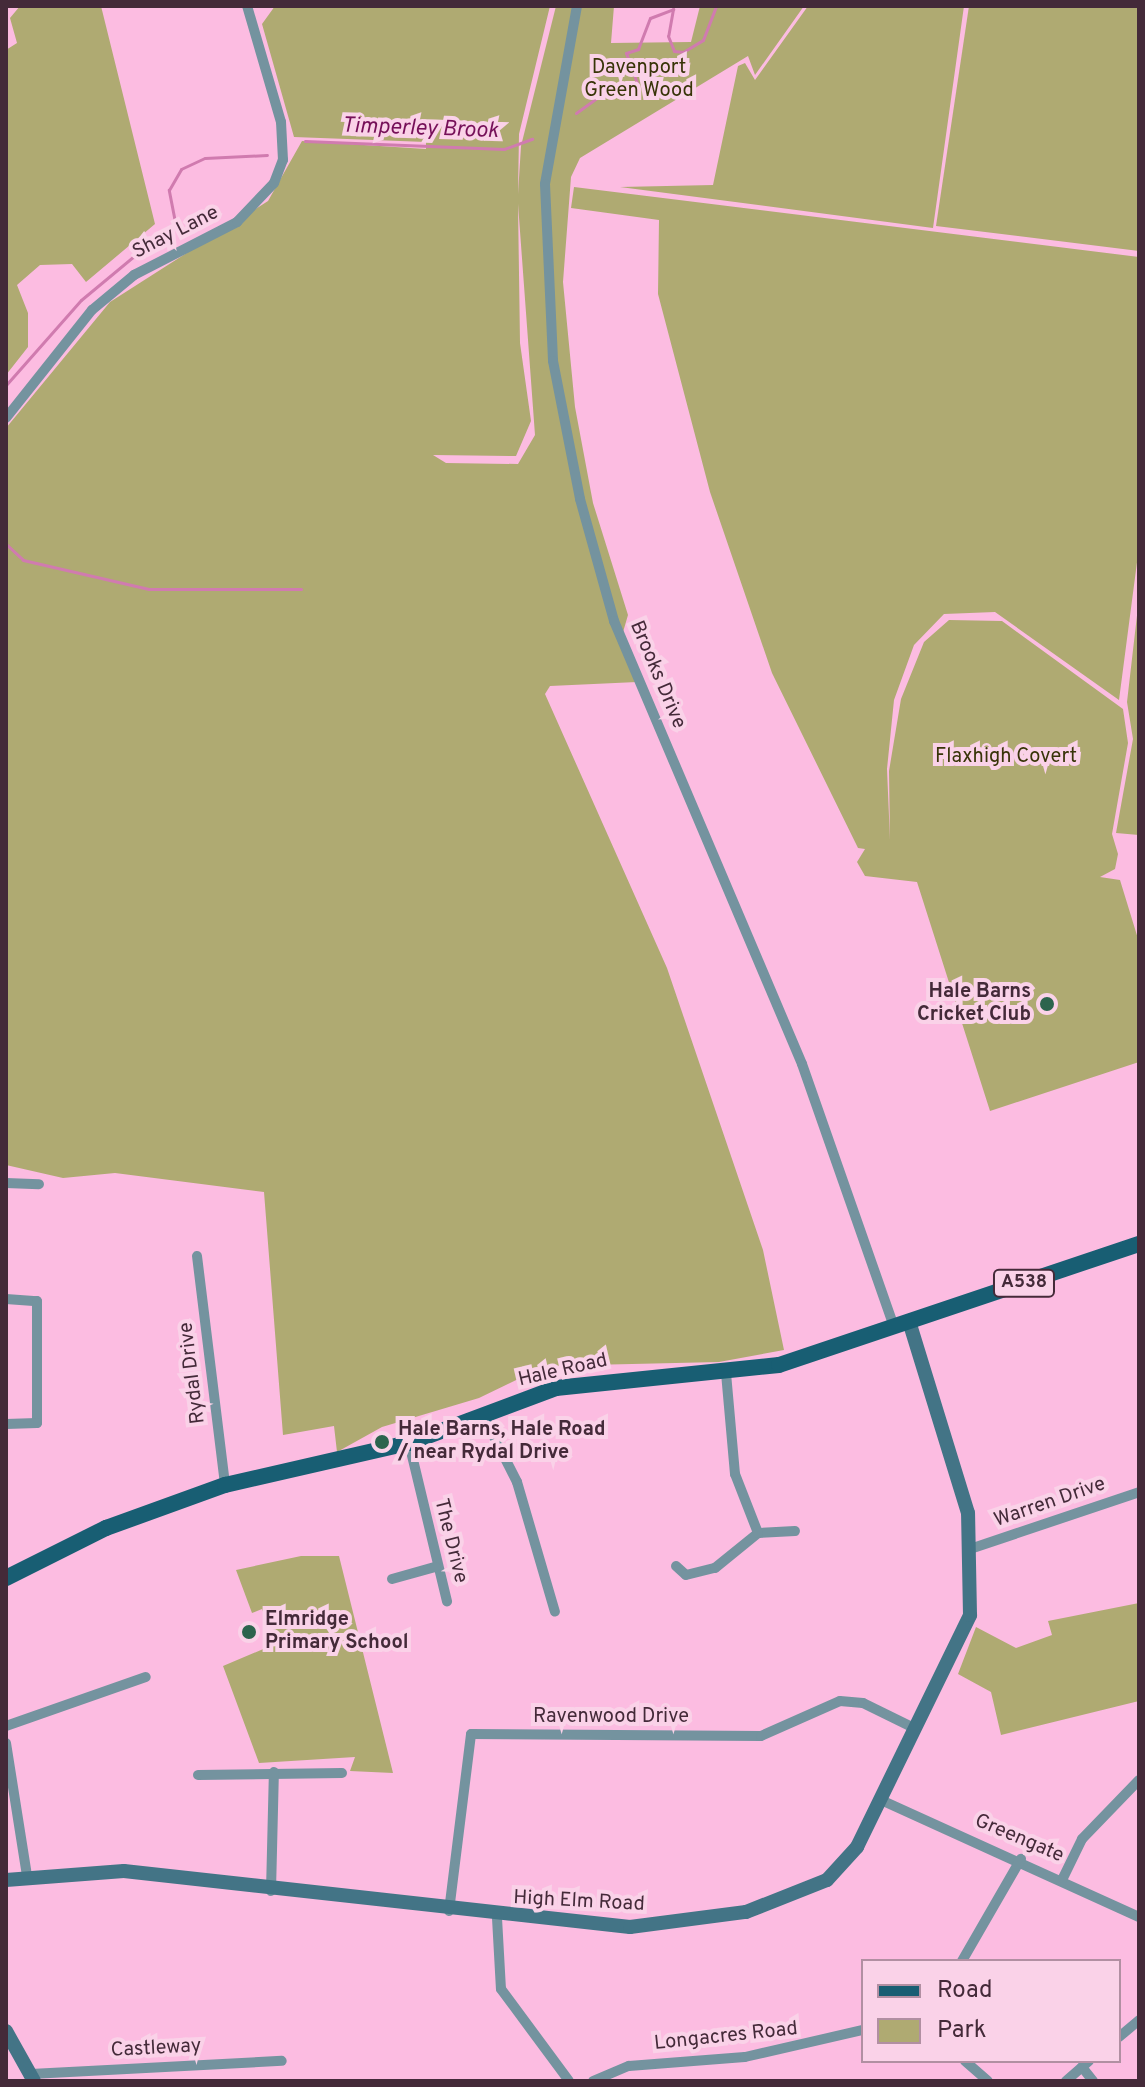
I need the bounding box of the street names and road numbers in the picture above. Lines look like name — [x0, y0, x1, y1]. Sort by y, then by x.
street label: Shay Lane — [129, 201, 223, 265]
street label: Brooks Drive — [624, 618, 690, 732]
road number: A538 — [992, 1269, 1056, 1297]
street label: Rydal Drive — [175, 1321, 211, 1425]
street label: Hale Road — [516, 1349, 610, 1393]
street label: Warren Drive — [991, 1473, 1109, 1533]
street label: The Drive — [428, 1496, 472, 1586]
street label: Ravenwood Drive — [533, 1705, 689, 1729]
street label: Greengate — [971, 1810, 1067, 1868]
street label: High Elm Road — [513, 1887, 645, 1917]
street label: Longacres Road — [653, 2018, 799, 2056]
street label: Castleway — [110, 2035, 202, 2063]

